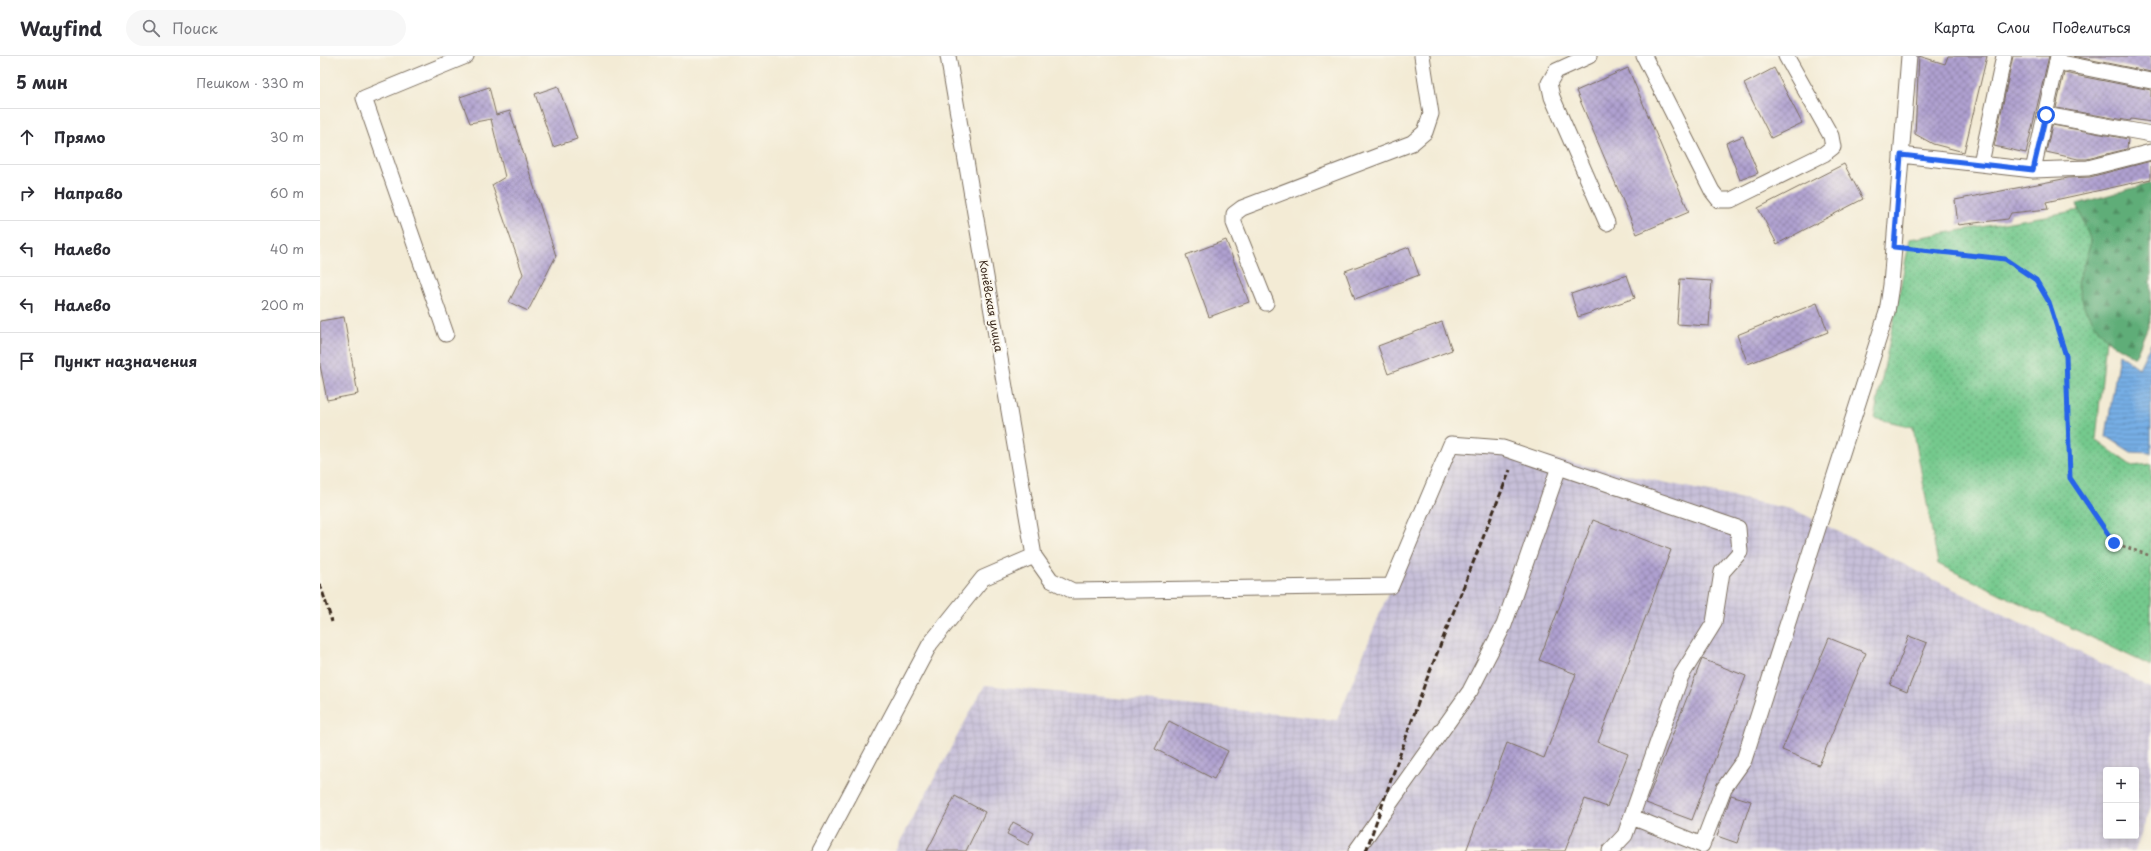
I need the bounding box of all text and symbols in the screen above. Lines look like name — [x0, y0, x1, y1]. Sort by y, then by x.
search box — [126, 10, 406, 46]
text: Wayfind — [20, 14, 102, 42]
text: Поиск — [172, 16, 218, 39]
icon: search — [140, 17, 162, 39]
text: Карта — [1934, 17, 1975, 38]
text: Слои — [1997, 17, 2030, 38]
text: Поделиться — [2052, 17, 2131, 38]
text: 5 мин — [16, 69, 68, 95]
text: Пешком · 330 m — [196, 73, 304, 92]
route start — [2037, 106, 2055, 124]
text: Прямо — [54, 125, 105, 148]
icon: ahead — [16, 126, 38, 148]
text: 30 m — [270, 127, 304, 146]
text: Направо — [54, 181, 123, 204]
icon: right — [16, 182, 38, 204]
text: 60 m — [270, 183, 304, 202]
text: Налево — [54, 237, 111, 260]
icon: left — [16, 238, 38, 260]
text: 40 m — [270, 239, 304, 258]
street label: Конёвская улица — [975, 259, 1008, 353]
text: Налево — [54, 293, 111, 316]
icon: left — [16, 294, 38, 316]
text: 200 m — [261, 295, 304, 314]
text: Пункт назначения — [54, 349, 197, 372]
icon: arrive — [16, 350, 38, 372]
route end — [2105, 534, 2123, 552]
map controls — [2103, 767, 2139, 839]
button: + — [2103, 767, 2139, 803]
button: − — [2103, 803, 2139, 839]

